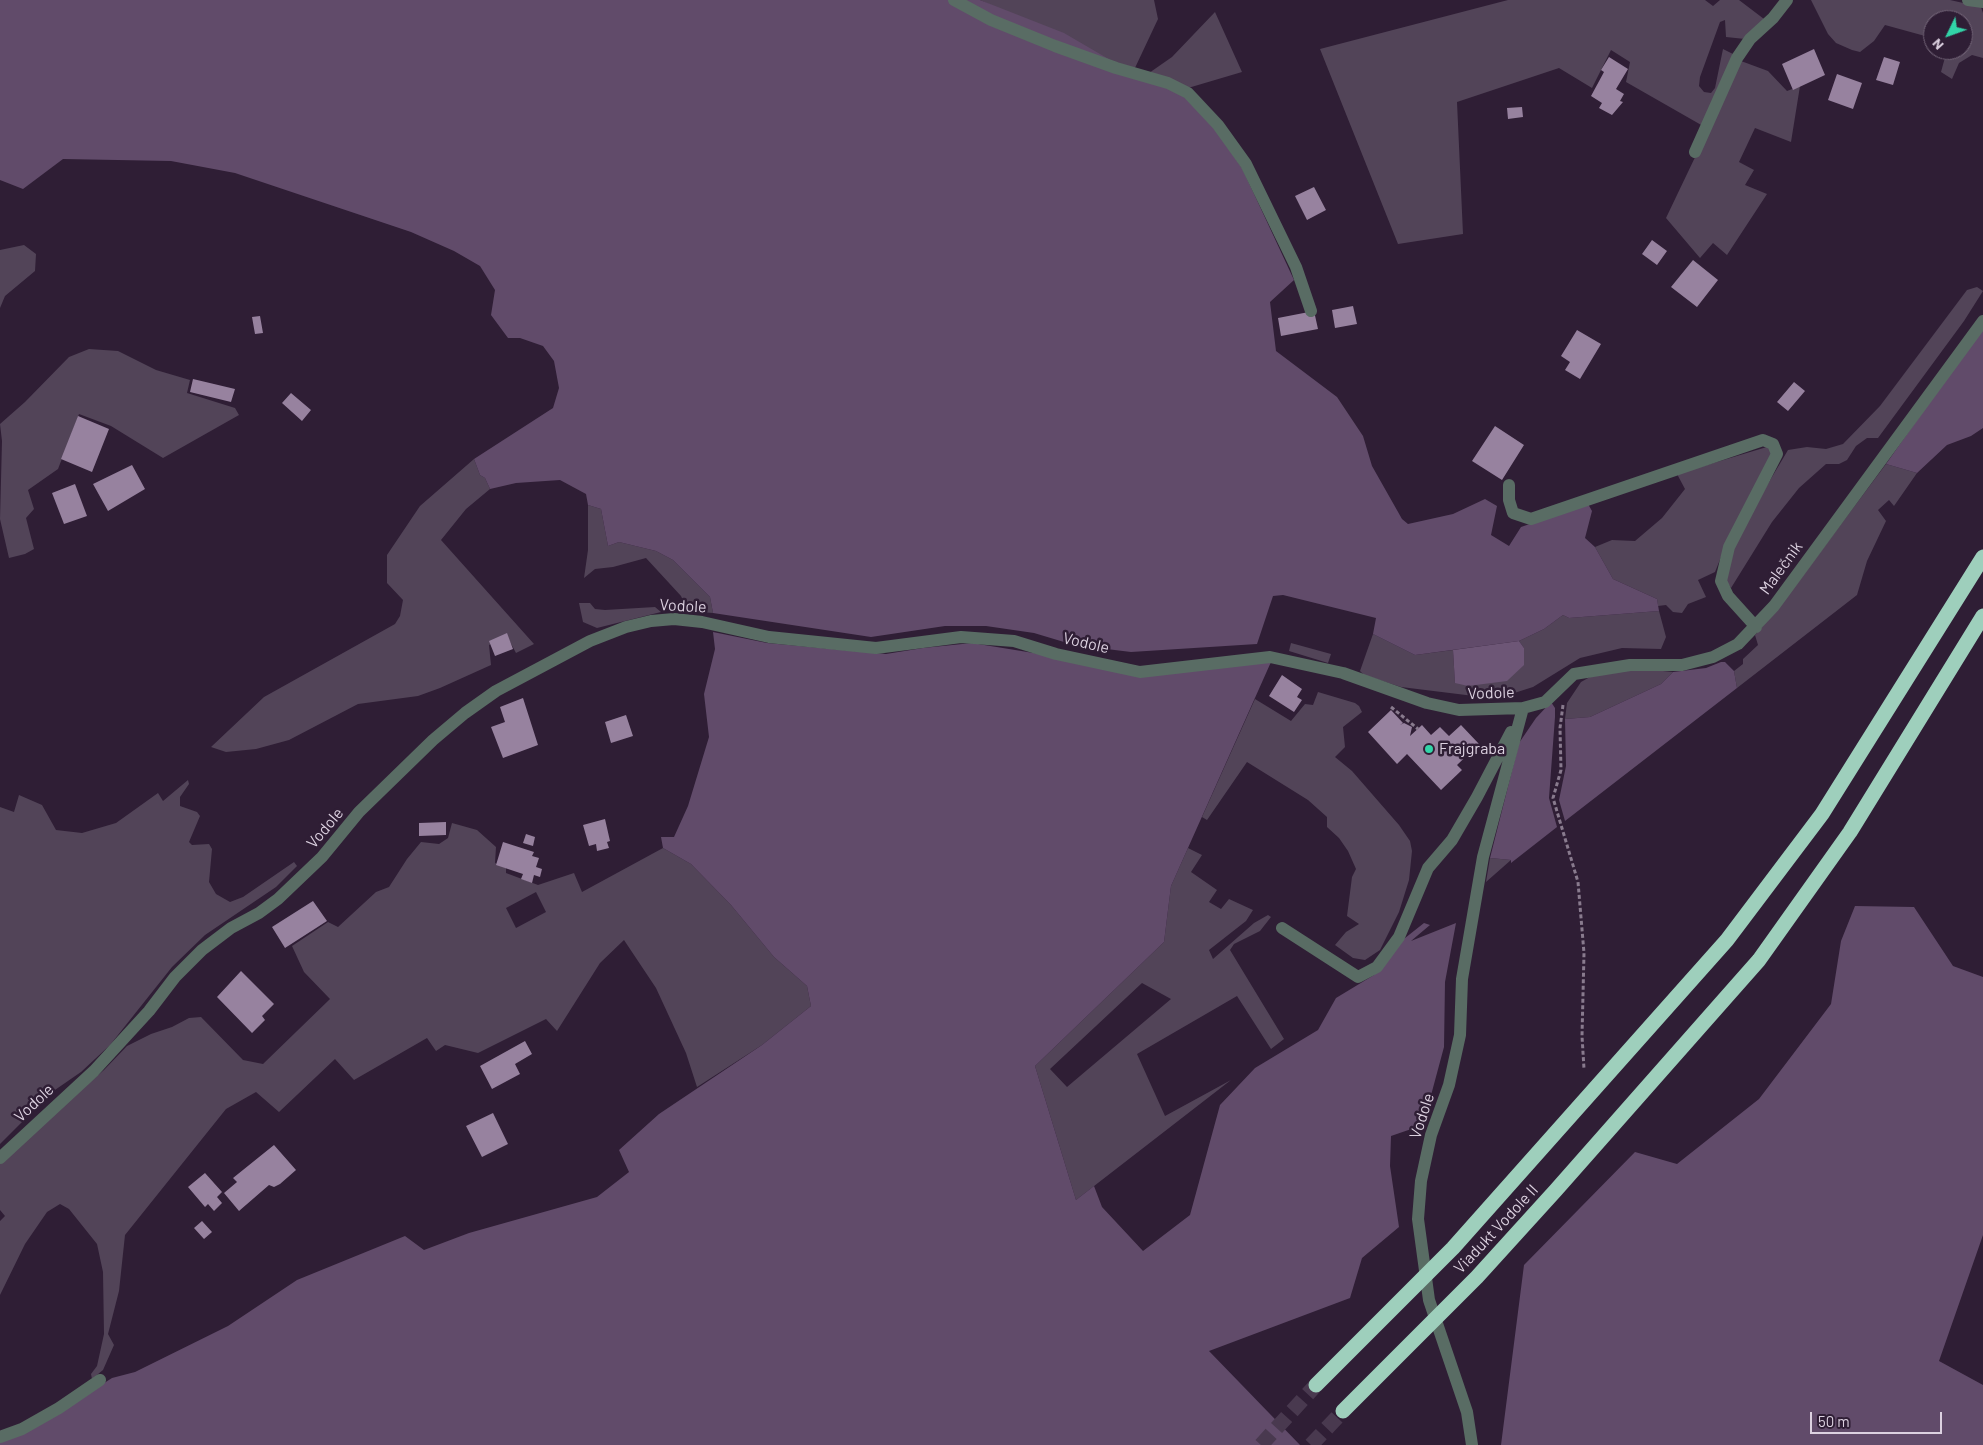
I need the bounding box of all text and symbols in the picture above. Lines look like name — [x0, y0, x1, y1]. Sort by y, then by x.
north arrow — [1923, 10, 1973, 60]
text: N — [1928, 36, 1947, 54]
street label: Malečnik — [1755, 538, 1807, 598]
street label: Vodole — [659, 595, 707, 617]
street label: Vodole — [1061, 628, 1111, 658]
street label: Vodole — [1467, 683, 1515, 703]
place label: Frajgraba — [1439, 739, 1505, 759]
marker: Frajgraba — [1423, 743, 1435, 755]
street label: Vodole — [303, 804, 347, 852]
street label: Vodole — [10, 1080, 58, 1126]
street label: Vodole — [1406, 1091, 1438, 1141]
street label: Viadukt Vodole II — [1450, 1181, 1542, 1277]
scale bar — [1813, 1402, 1946, 1434]
text: 50 m — [1818, 1412, 1850, 1430]

